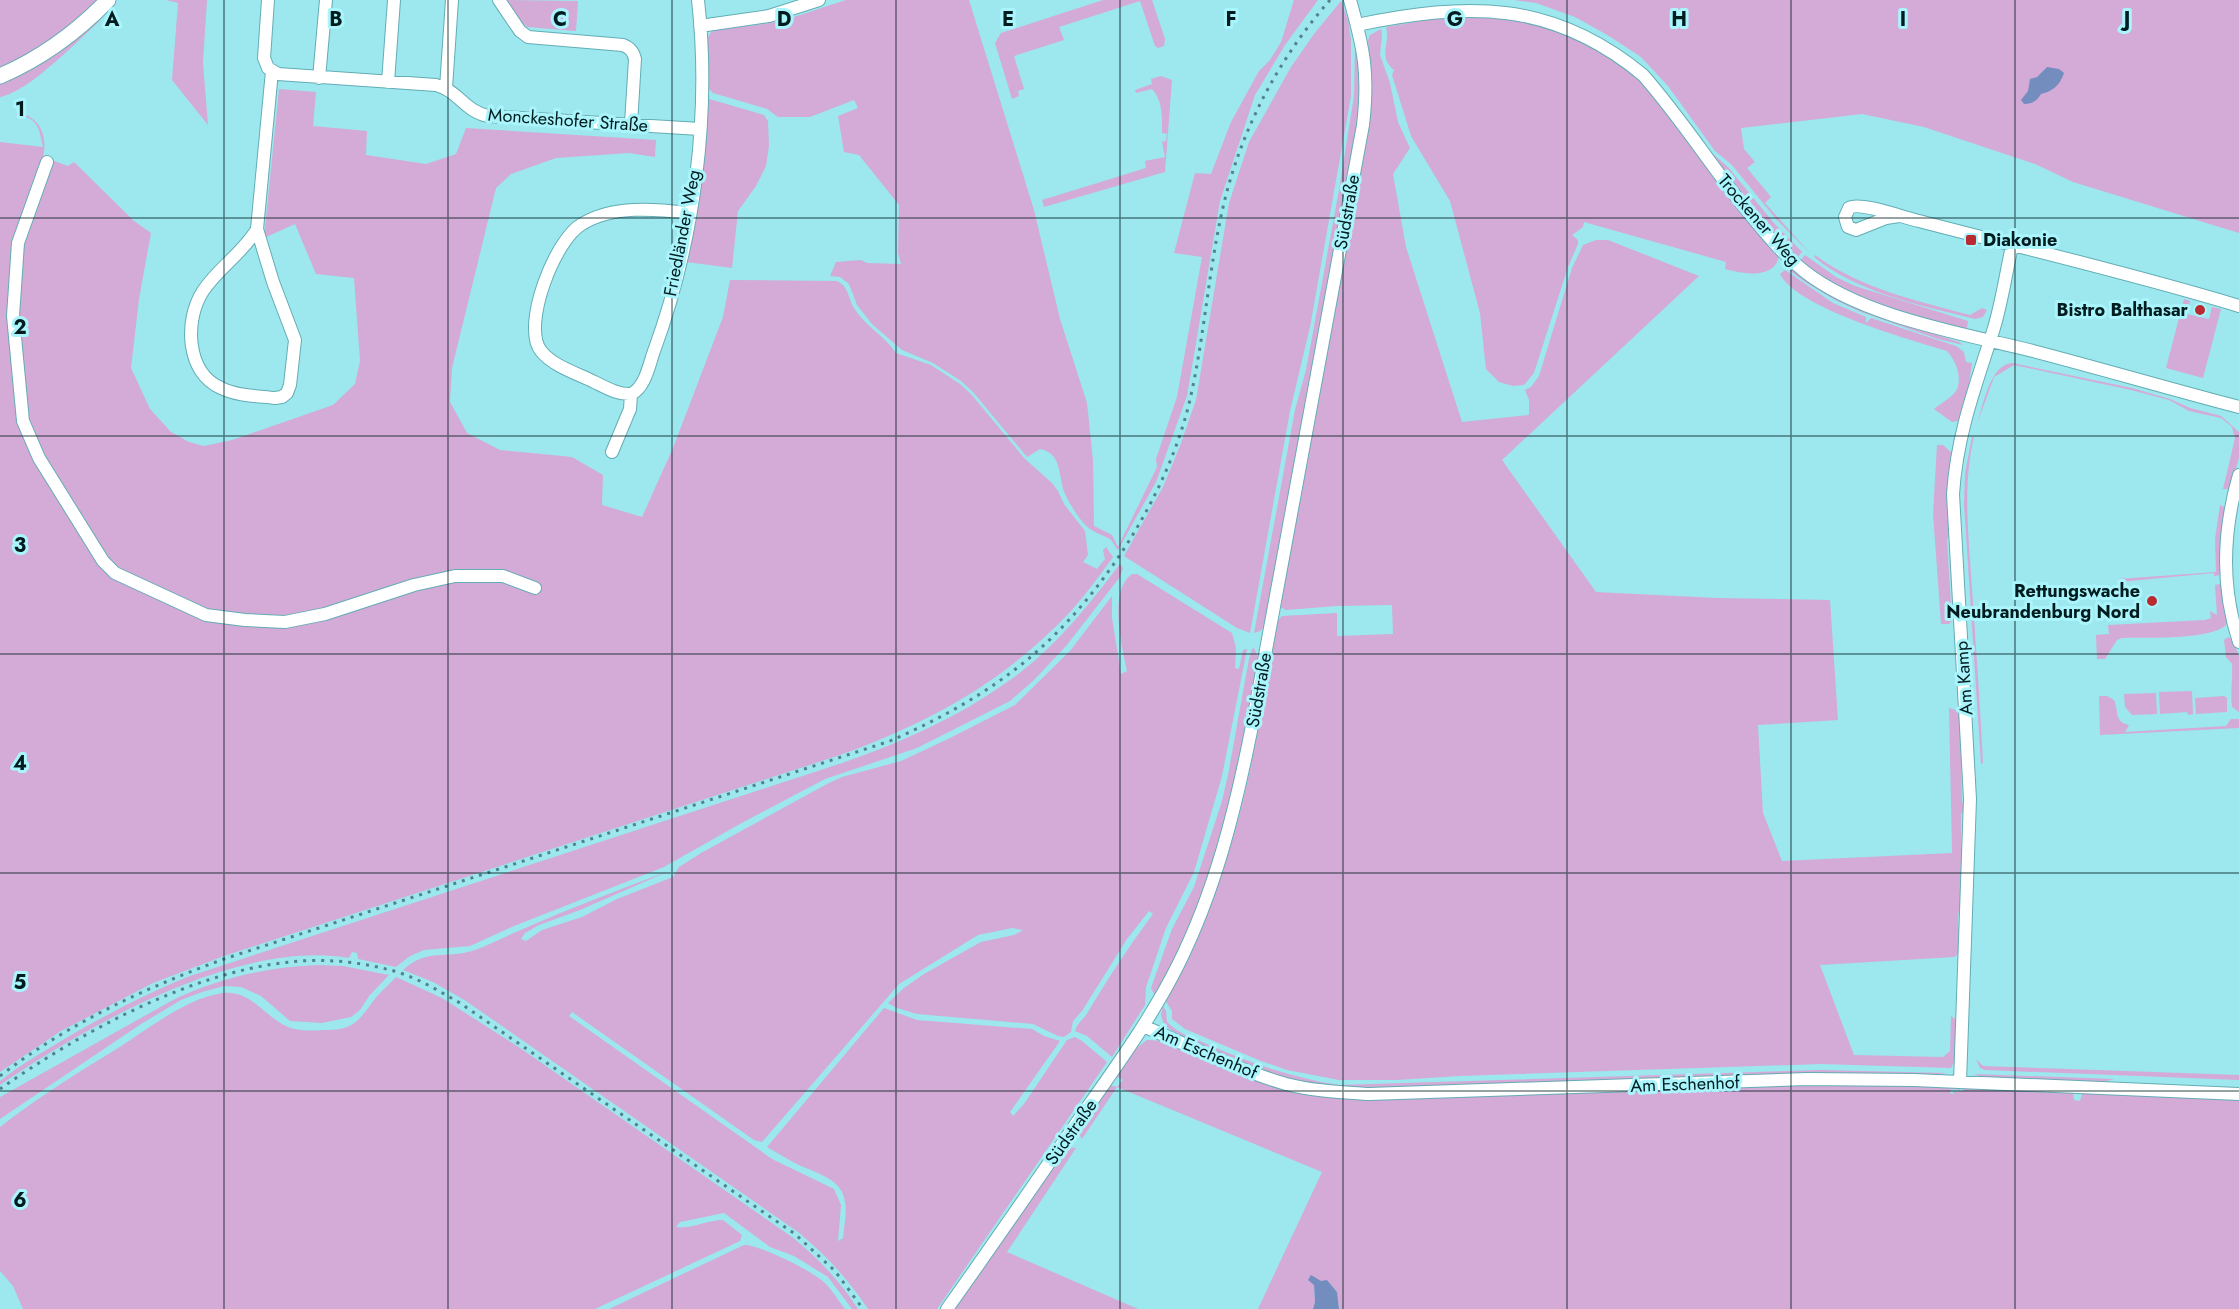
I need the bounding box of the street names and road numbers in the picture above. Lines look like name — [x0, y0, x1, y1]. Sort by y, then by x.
street label: Monckeshofer Straße — [487, 101, 649, 139]
street label: Friedländer Weg — [657, 168, 707, 298]
street label: Trockener Weg — [1712, 168, 1806, 272]
street label: Südstraße — [1328, 173, 1366, 251]
street label: Am Kamp — [1948, 640, 1980, 716]
street label: Südstraße — [1240, 651, 1278, 729]
street label: Am Eschenhof — [1150, 1019, 1262, 1086]
street label: Am Eschenhof — [1630, 1069, 1741, 1099]
street label: Südstraße — [1039, 1094, 1103, 1170]

